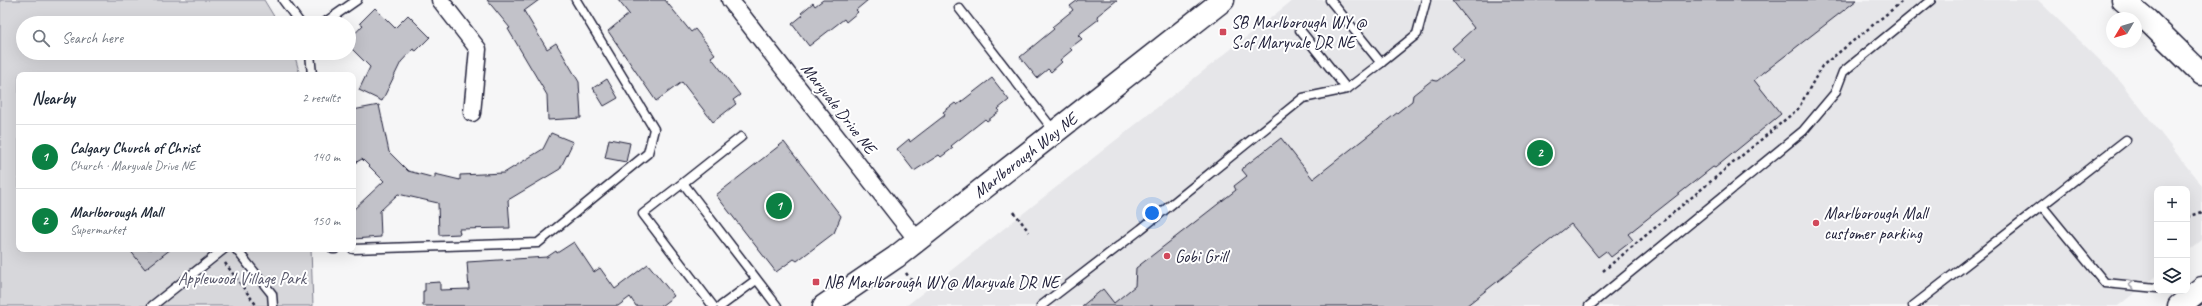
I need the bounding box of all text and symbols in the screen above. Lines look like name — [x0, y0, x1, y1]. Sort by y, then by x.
place label: SB Marlborough WY @ S.of Maryvale DR NE — [1231, 12, 1367, 53]
north arrow — [2106, 12, 2142, 48]
search box — [16, 16, 356, 60]
icon: search — [30, 27, 52, 49]
marker: SB Marlborough WY @ S.of Maryvale DR NE — [1218, 27, 1228, 37]
text: Search here — [62, 29, 123, 48]
street label: Maryvale Drive NE — [797, 59, 882, 160]
text: Nearby — [32, 88, 75, 109]
text: 2 results — [302, 90, 340, 106]
street label: Marlborough Way NE — [969, 107, 1083, 202]
pin: 2 — [1527, 138, 1553, 168]
text: Calgary Church of Christ — [70, 139, 200, 158]
text: 1 — [42, 149, 48, 165]
text: 140 m — [312, 149, 340, 165]
text: Church · Maryvale Drive NE — [70, 158, 195, 174]
map controls — [2154, 186, 2190, 294]
button: + — [2154, 186, 2190, 222]
pin: 1 — [766, 191, 792, 221]
text: Marlborough Mall — [70, 203, 163, 222]
your location — [1142, 203, 1162, 223]
place label: Marlborough Mall customer parking — [1824, 203, 1930, 244]
text: 2 — [42, 213, 48, 229]
text: 150 m — [312, 213, 340, 229]
marker: Marlborough Mall customer parking — [1811, 218, 1821, 228]
text: Supermarket — [70, 222, 125, 238]
button: − — [2154, 222, 2190, 258]
place label: Gobi Grill — [1175, 246, 1231, 267]
marker: Gobi Grill — [1162, 251, 1172, 261]
button: layers — [2154, 258, 2190, 294]
park label: Applewood Village Park — [178, 268, 308, 289]
place label: NB Marlborough WY@ Maryvale DR NE — [824, 272, 1061, 293]
marker: NB Marlborough WY@ Maryvale DR NE — [811, 277, 821, 287]
one-way arrow — [2128, 281, 2134, 290]

